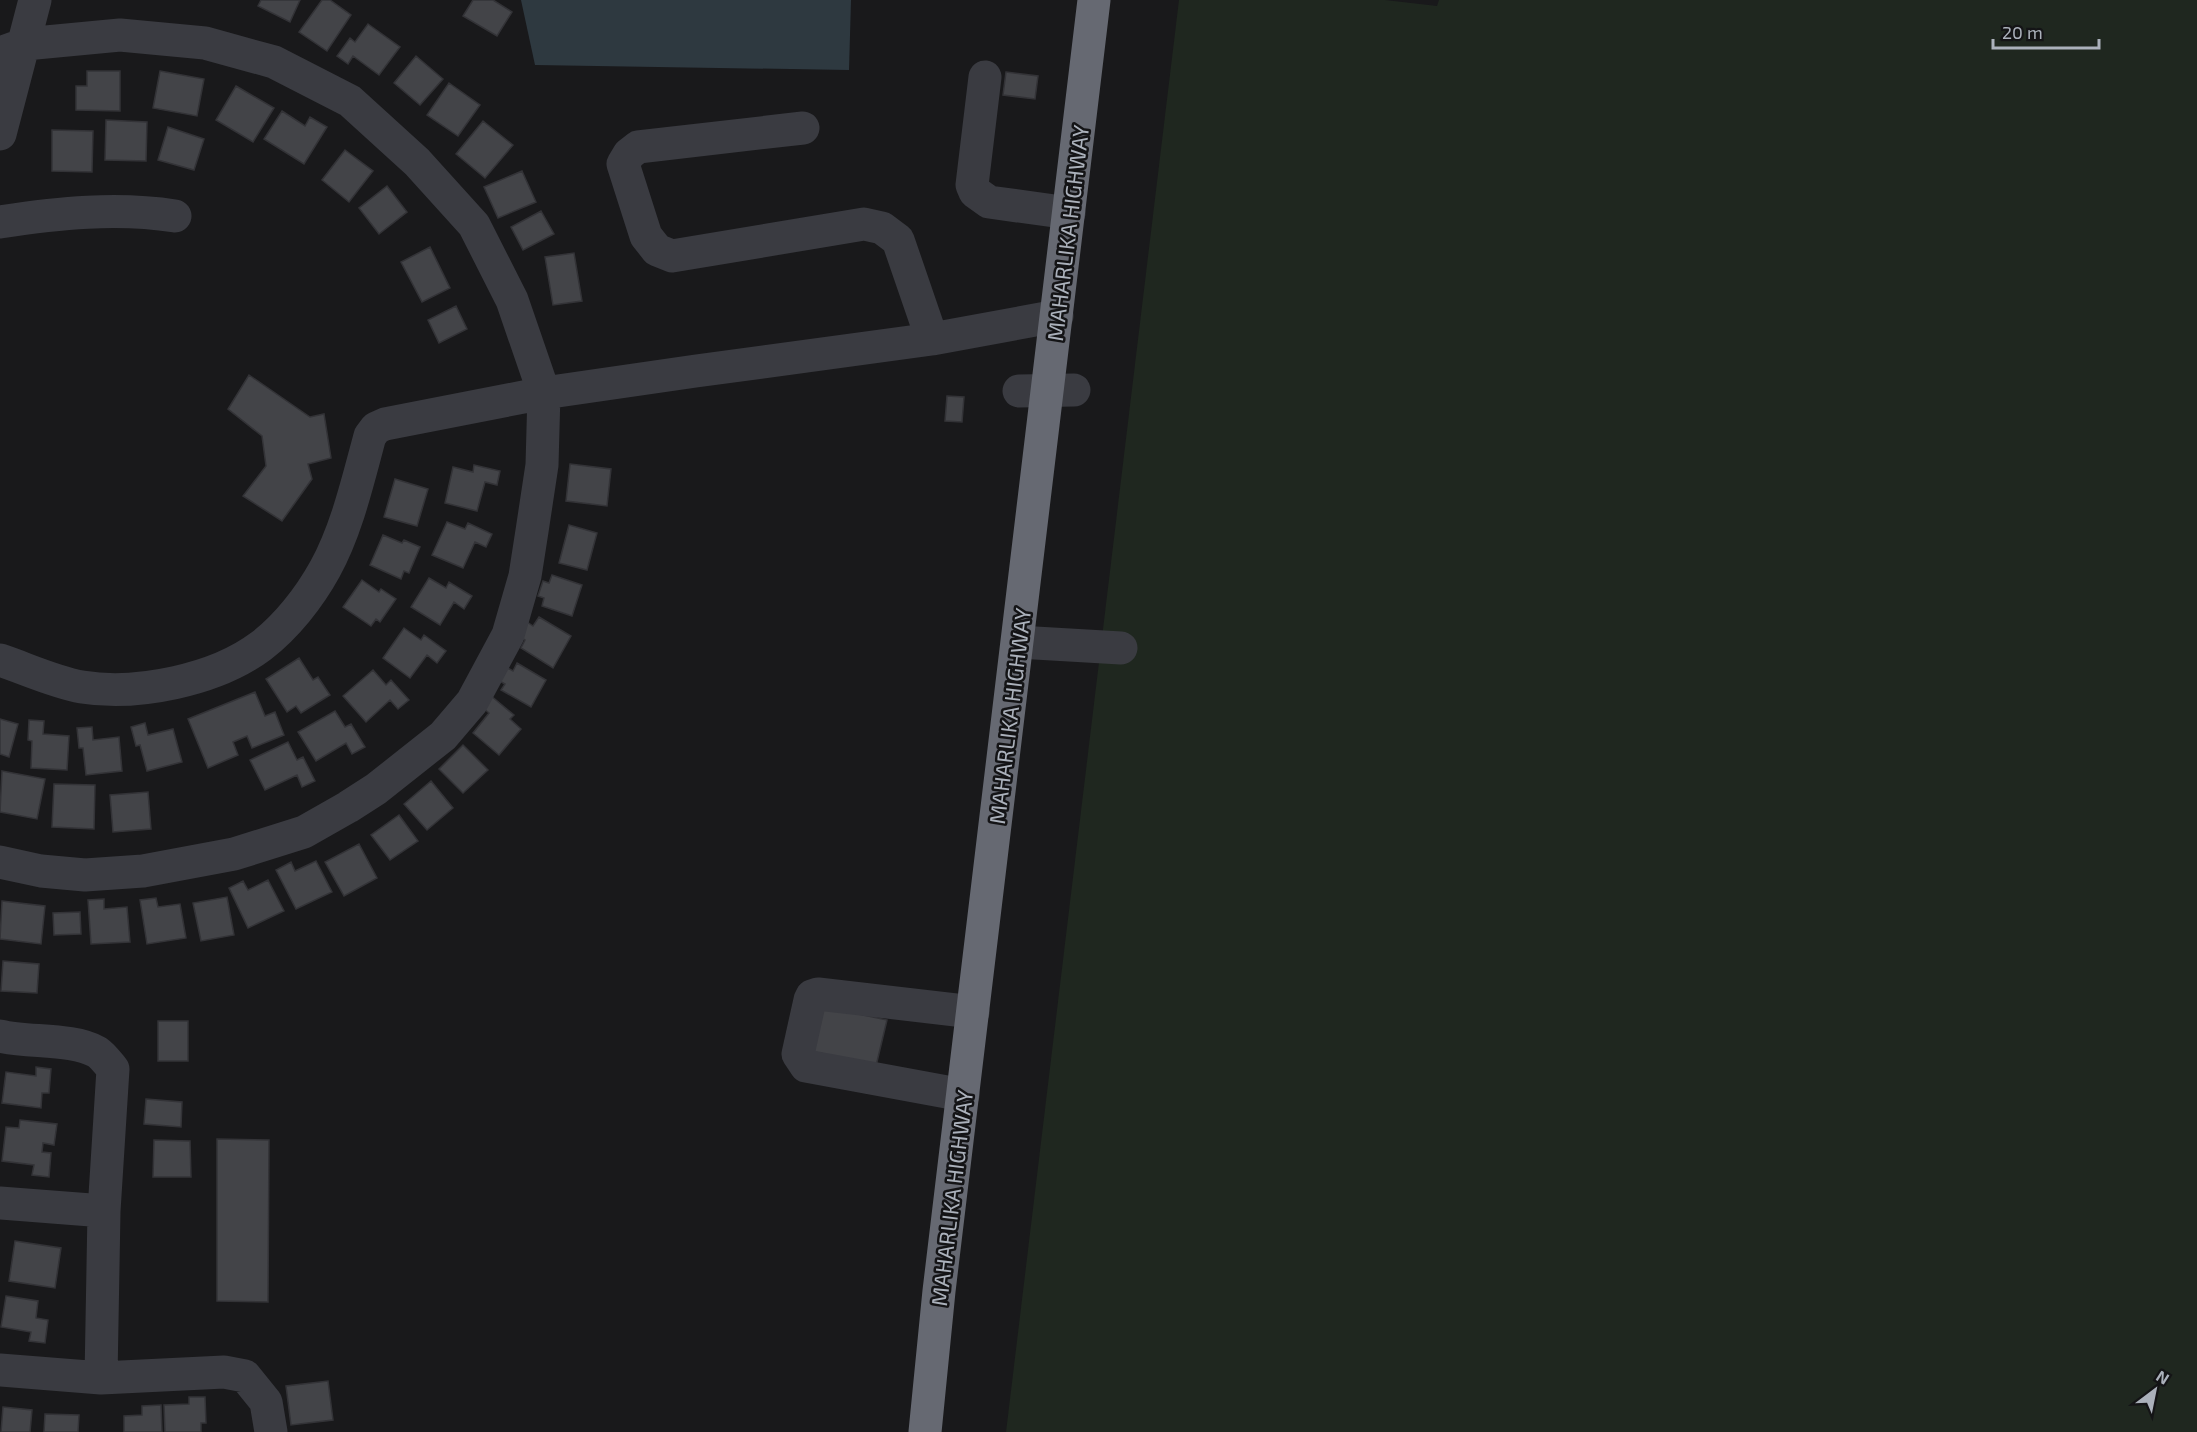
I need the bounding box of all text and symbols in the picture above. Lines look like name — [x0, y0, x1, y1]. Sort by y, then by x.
scale bar — [1993, 12, 2100, 50]
text: 20 m — [2002, 21, 2043, 43]
street label: MAHARLIKA HIGHWAY — [1041, 123, 1093, 343]
street label: MAHARLIKA HIGHWAY — [983, 606, 1035, 826]
street label: MAHARLIKA HIGHWAY — [925, 1088, 977, 1308]
north arrow — [2125, 1360, 2185, 1420]
text: N — [2153, 1366, 2173, 1388]

